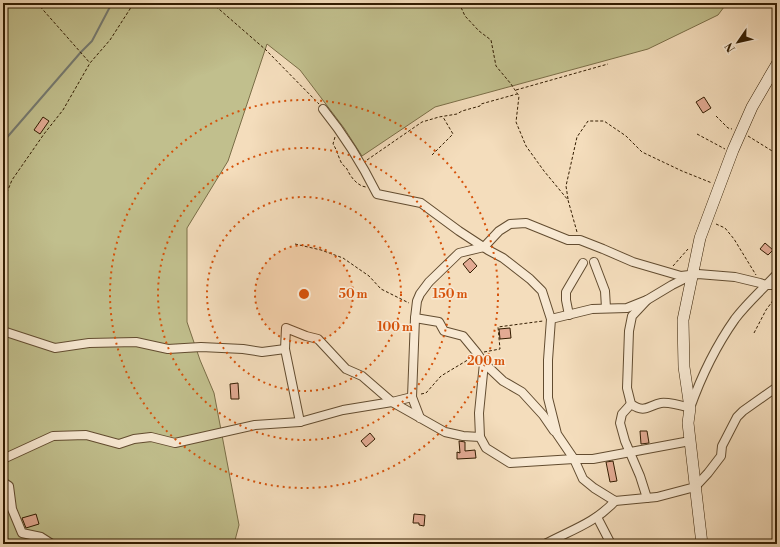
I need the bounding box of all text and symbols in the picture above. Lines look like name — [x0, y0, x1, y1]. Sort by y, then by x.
north arrow — [718, 22, 758, 62]
text: N — [722, 39, 739, 55]
centre of rings — [297, 287, 311, 301]
text: 50 m — [338, 287, 368, 302]
text: 150 m — [433, 287, 467, 302]
text: 100 m — [377, 320, 413, 335]
text: 200 m — [467, 354, 505, 369]

